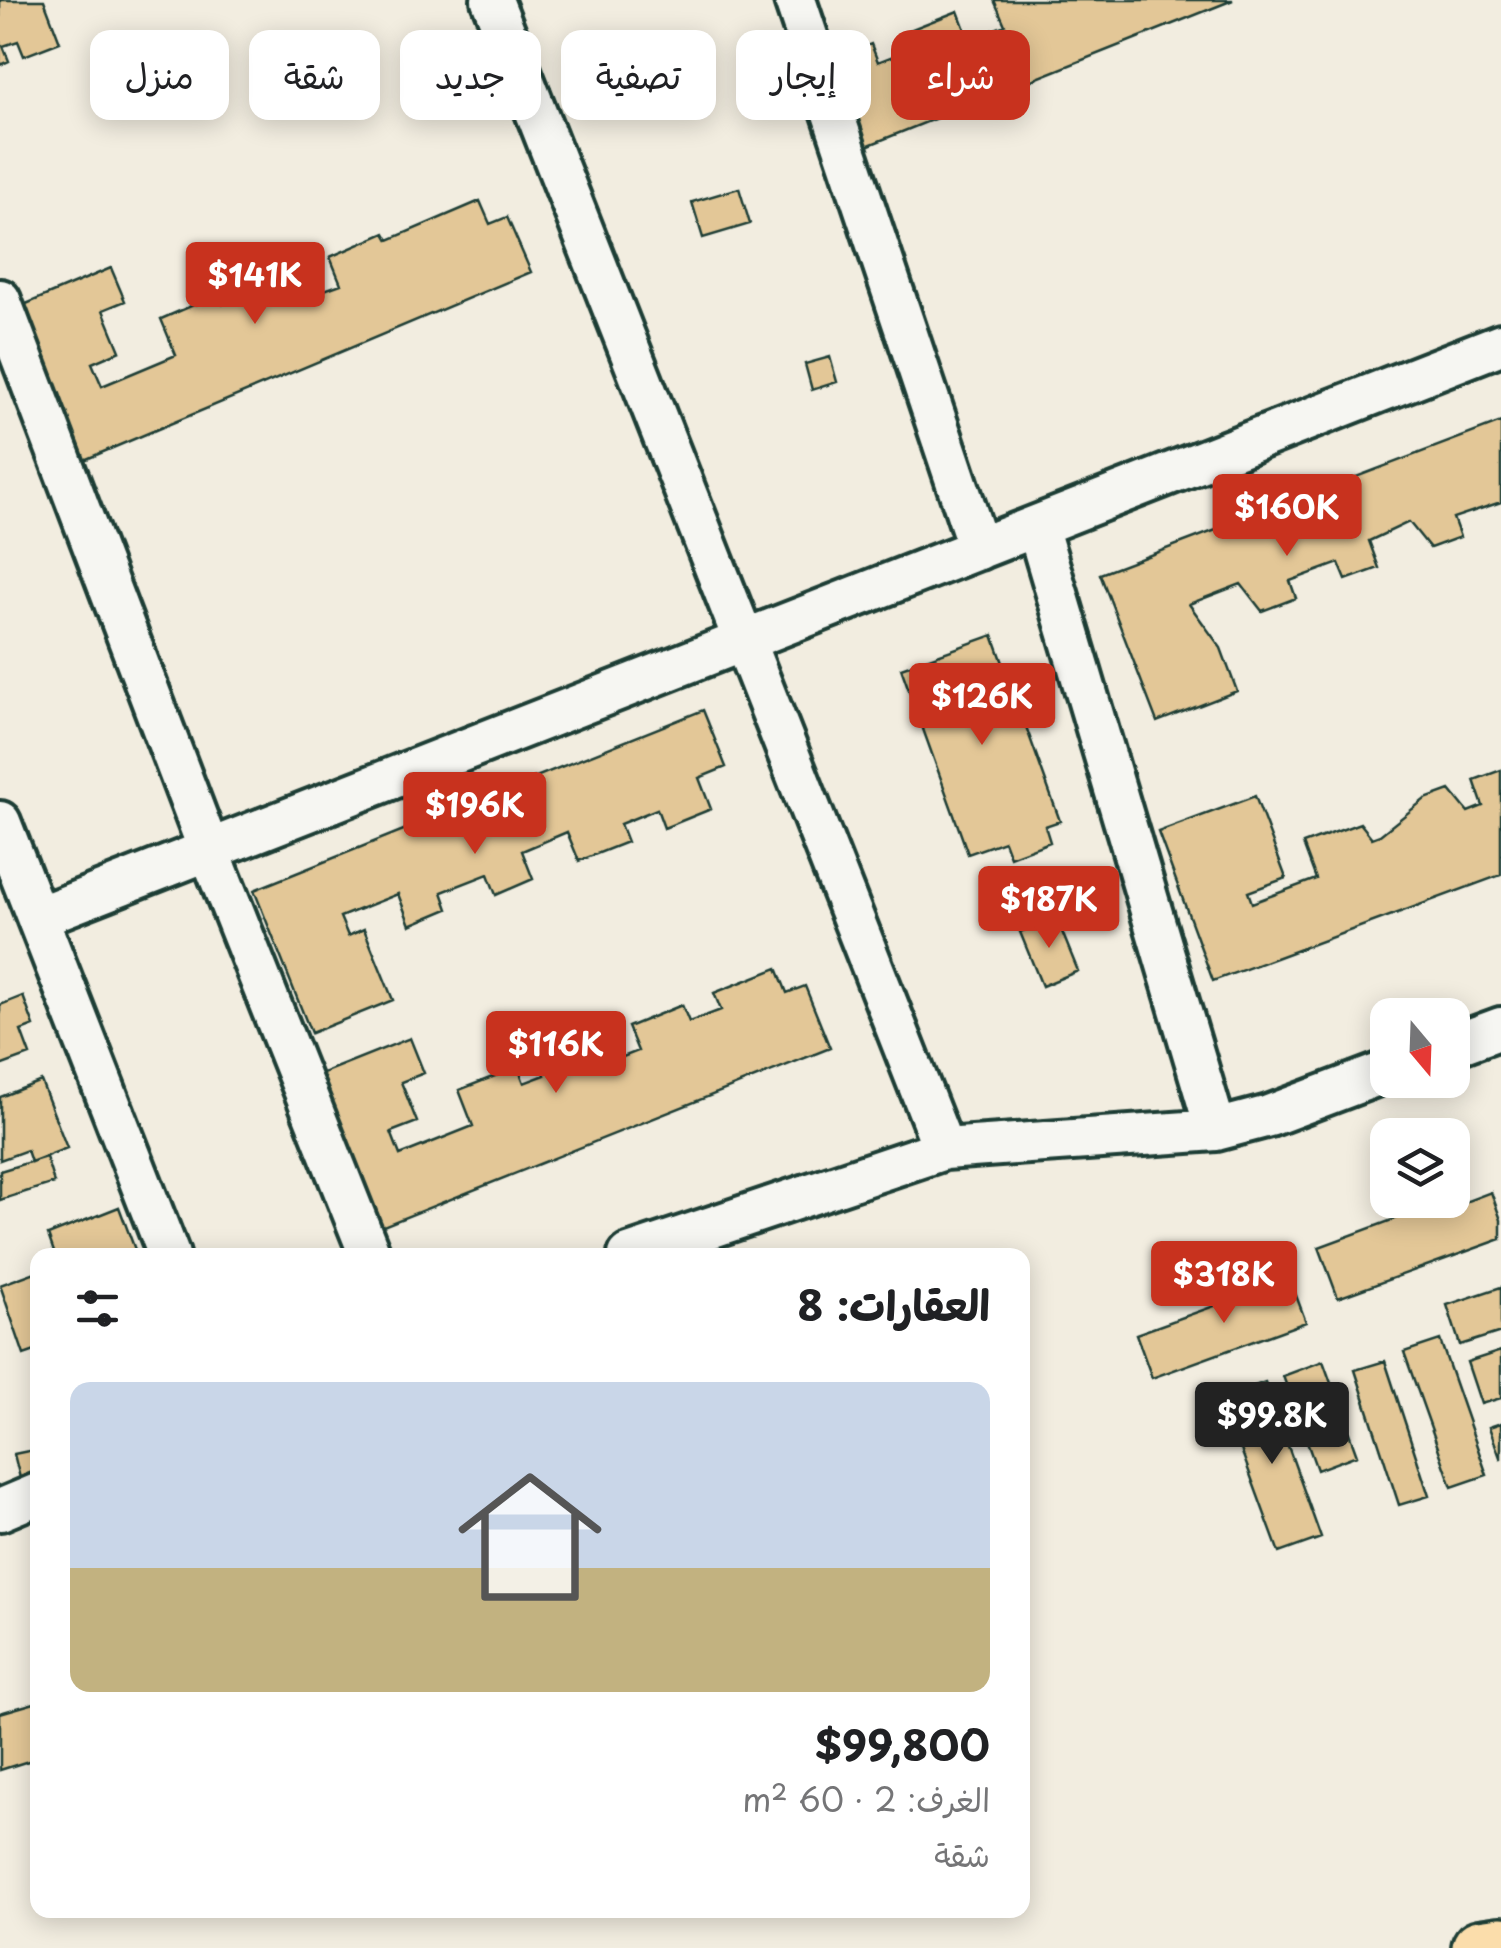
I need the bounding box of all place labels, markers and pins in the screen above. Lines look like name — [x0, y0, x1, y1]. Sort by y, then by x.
pin: $141K — [185, 242, 325, 327]
pin: $160K — [1217, 474, 1357, 559]
pin: $126K — [912, 663, 1052, 748]
pin: $196K — [405, 772, 545, 857]
pin: $187K — [979, 866, 1119, 951]
pin: $116K — [486, 1011, 626, 1096]
pin: $318K — [1154, 1241, 1294, 1326]
pin: $99.8K — [1191, 1382, 1353, 1467]

